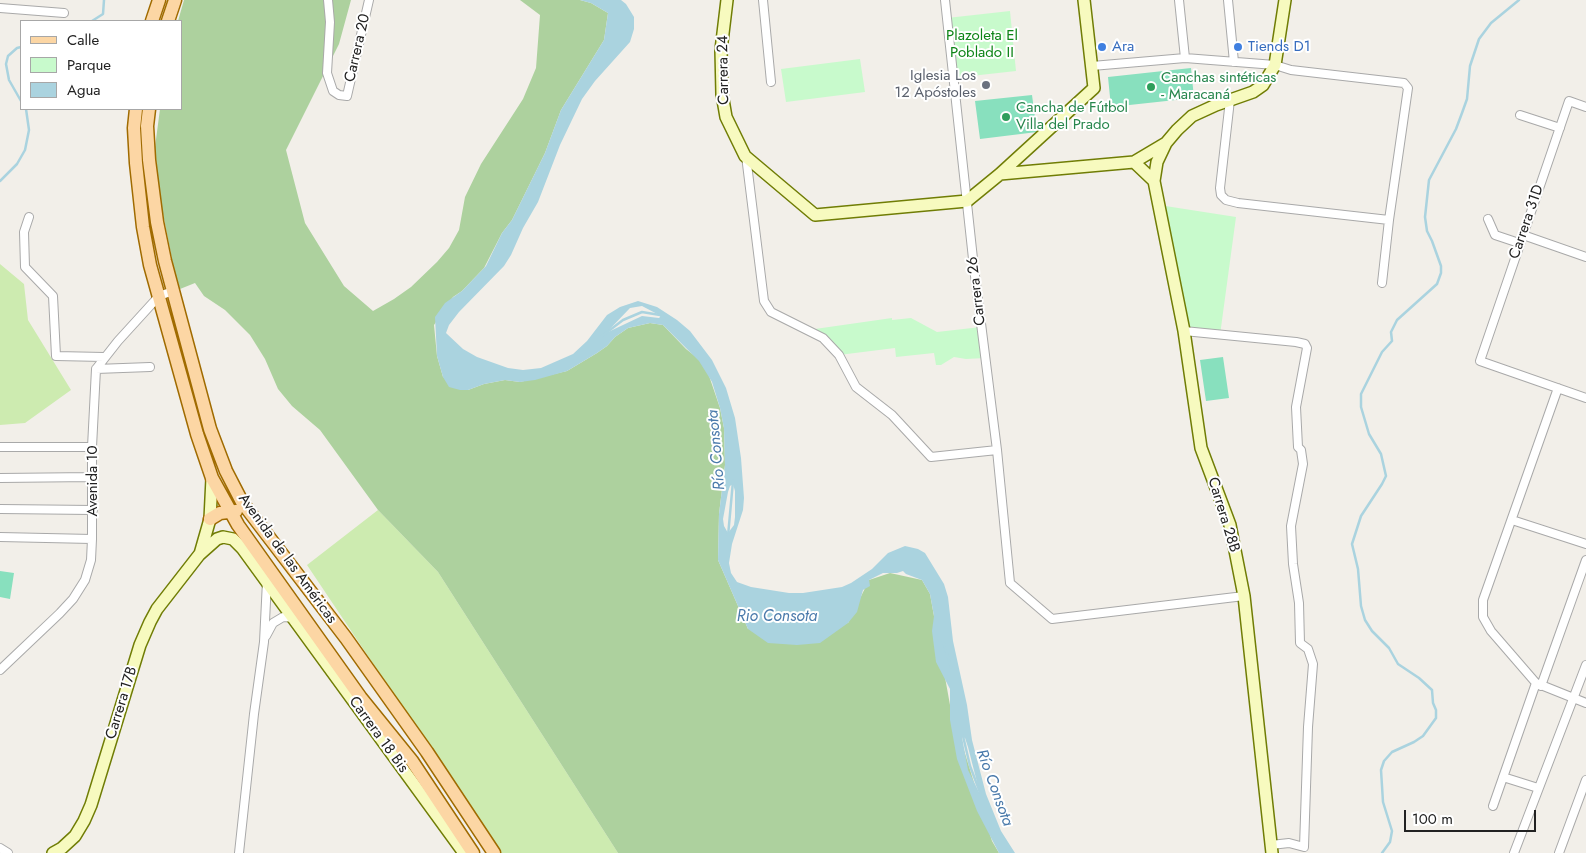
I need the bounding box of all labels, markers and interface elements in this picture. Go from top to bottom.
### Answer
street label: Carrera 20 [341,12,375,84]
legend [20,20,182,110]
park label: Plazoleta El Poblado II [946,27,1018,62]
text: Calle [67,29,99,51]
street label: Carrera 24 [714,35,734,105]
place label: Ara [1112,38,1134,56]
place label: Tiends D1 [1248,38,1311,56]
marker: Ara [1096,41,1108,53]
marker: Tiends D1 [1232,41,1244,53]
text: Parque [67,54,111,76]
place label: Iglesia Los 12 Apóstoles [895,67,976,102]
place label: Canchas sintéticas - Maracaná [1161,69,1276,104]
text: Agua [67,79,101,101]
marker: Iglesia Los 12 Apóstoles [980,79,992,91]
marker: Canchas sintéticas - Maracaná [1145,81,1157,93]
place label: Cancha de Fútbol Villa del Prado [1016,99,1128,134]
marker: Cancha de Fútbol Villa del Prado [1000,111,1012,123]
street label: Carrera 31D [1506,183,1548,261]
street label: Carrera 26 [964,256,990,326]
water label: Río Consota [704,409,730,491]
street label: Avenida 10 [84,445,102,517]
street label: Carrera 28B [1203,475,1243,555]
street label: Avenida de las Américas [234,491,340,627]
water label: Rio Consota [737,607,817,627]
street label: Carrera 17B [102,664,142,742]
street label: Carrera 18 Bis [344,693,412,777]
water label: Río Consota [971,747,1017,829]
scale bar [1406,800,1538,832]
text: 100 m [1412,808,1453,830]

